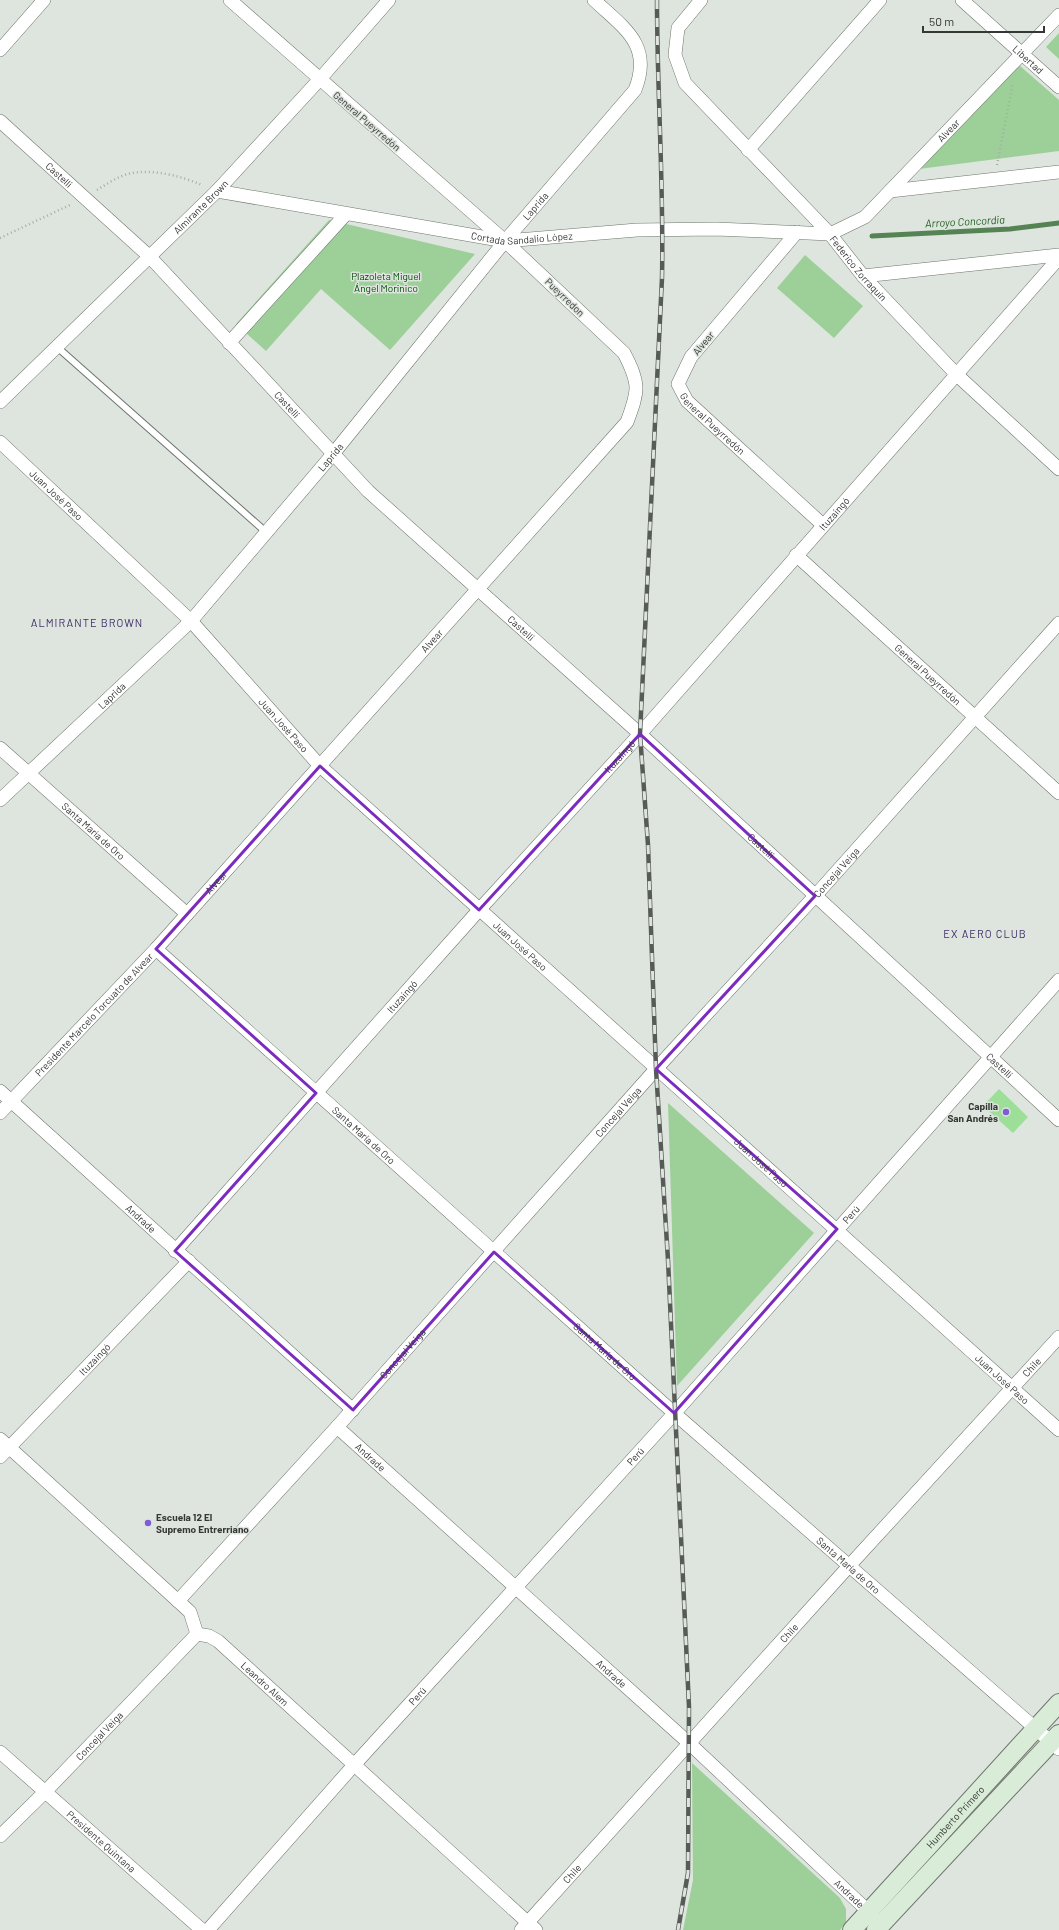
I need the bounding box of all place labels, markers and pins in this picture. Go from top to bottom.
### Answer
place label: Capilla San Andrés [947,1100,998,1124]
marker: Capilla San Andrés [1001,1107,1011,1117]
place label: Escuela 12 El Supremo Entrerriano [156,1511,249,1535]
marker: Escuela 12 El Supremo Entrerriano [143,1518,153,1528]

